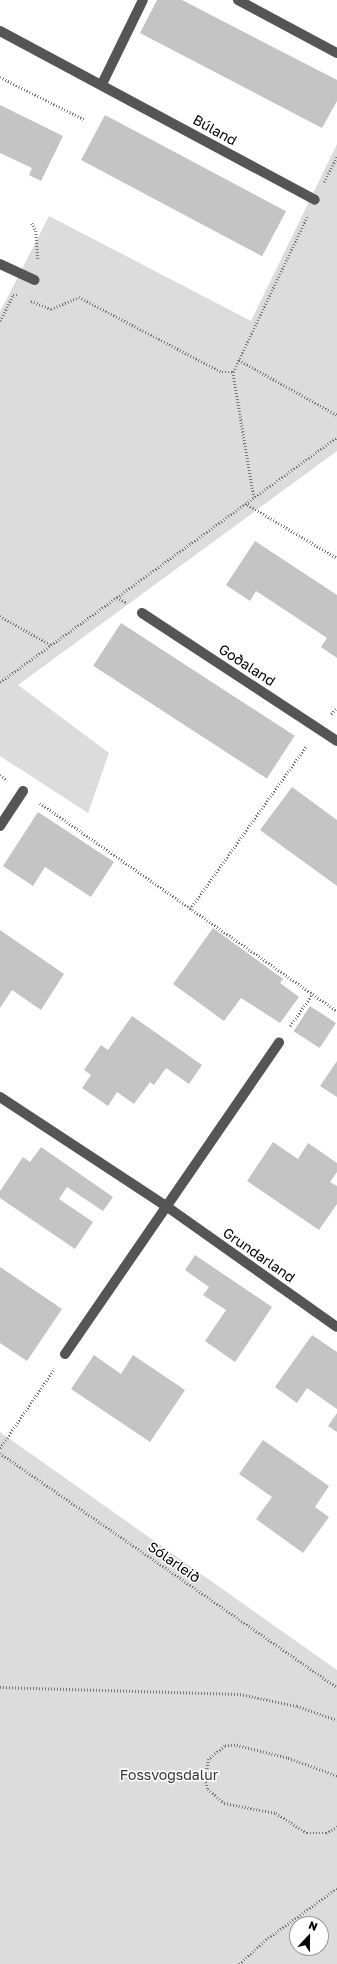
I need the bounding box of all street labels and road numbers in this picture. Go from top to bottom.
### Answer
street label: Búland [190,111,240,149]
street label: Goðaland [216,640,278,690]
street label: Grundarland [220,1224,298,1286]
street label: Sólarleið [145,1538,203,1586]

